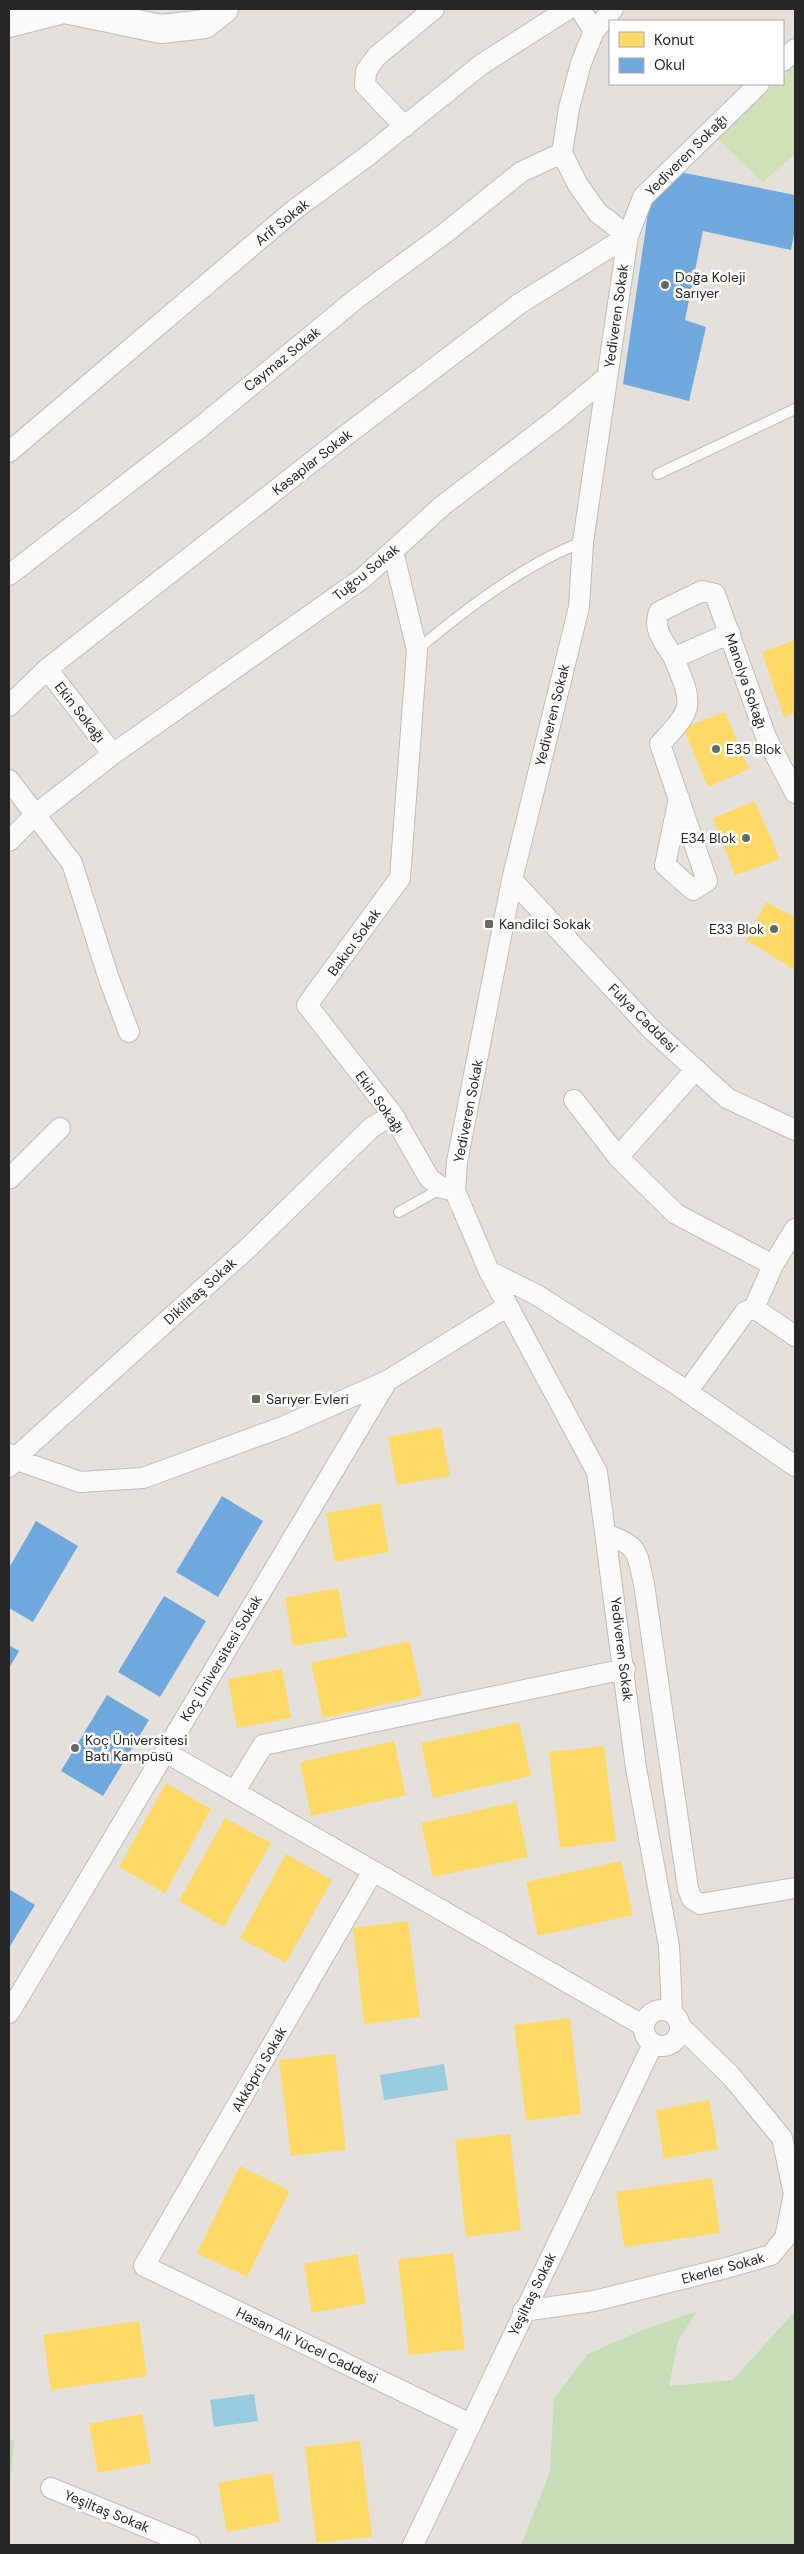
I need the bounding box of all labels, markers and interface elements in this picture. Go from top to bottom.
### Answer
legend [609,20,784,85]
text: Konut [654,30,694,50]
text: Okul [654,55,685,75]
street label: Yediveren Sokağı [641,110,731,200]
street label: Arif Sokak [251,195,313,249]
street label: Yediveren Sokak [600,263,632,369]
place label: Doğa Koleji Sarıyer [675,268,746,302]
marker: Doğa Koleji Sarıyer [659,279,671,291]
street label: Caymaz Sokak [240,323,324,395]
street label: Kasaplar Sokak [268,425,356,499]
street label: Tuğcu Sokak [329,540,403,604]
street label: Manolya Sokağı [721,631,771,731]
street label: Yediveren Sokak [531,662,573,768]
street label: Ekin Sokağı [51,678,109,746]
place label: E35 Blok [726,740,781,758]
marker: E35 Blok [710,743,722,755]
place label: E34 Blok [681,829,736,847]
marker: E34 Blok [740,832,752,844]
street label: Bakıcı Sokak [323,905,385,979]
place label: Kandilci Sokak [499,915,591,933]
marker: Kandilci Sokak [483,918,495,930]
place label: E33 Blok [709,920,764,938]
marker: E33 Blok [768,923,780,935]
street label: Fulya Caddesi [605,980,681,1056]
street label: Yediveren Sokak [449,1058,487,1164]
street label: Ekin Sokağı [352,1068,408,1136]
street label: Dikilitaş Sokak [160,1254,240,1328]
place label: Sarıyer Evleri [266,1390,349,1408]
marker: Sarıyer Evleri [250,1393,262,1405]
street label: Koç Üniversitesi Sokak [176,1592,266,1724]
street label: Yediveren Sokak [607,1596,637,1702]
place label: Koç Üniversitesi Batı Kampüsü [85,1731,188,1765]
marker: Koç Üniversitesi Batı Kampüsü [69,1742,81,1754]
street label: Akköprü Sokak [227,2023,291,2115]
street label: Ekerler Sokak [679,2248,767,2288]
street label: Yeşiltaş Sokak [504,2249,560,2339]
street label: Hasan Ali Yücel Caddesi [233,2303,381,2387]
street label: Yeşiltaş Sokak [62,2486,152,2536]

